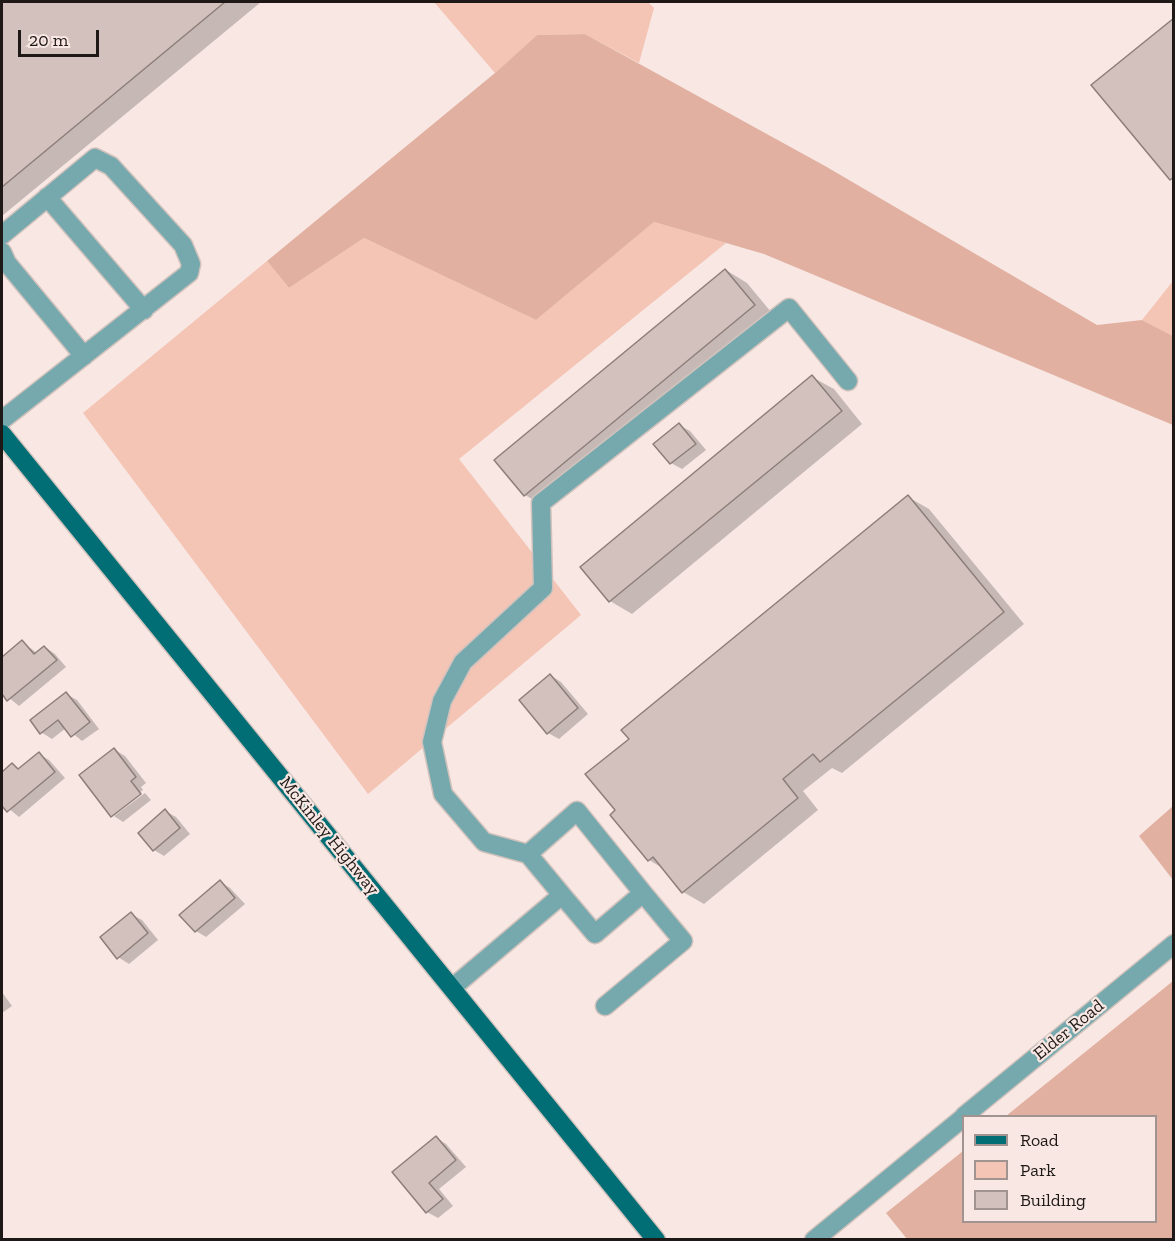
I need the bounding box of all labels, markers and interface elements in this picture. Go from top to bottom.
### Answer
scale bar [21,18,102,56]
text: 20 m [29,29,68,51]
street label: McKinley Highway [275,772,383,900]
street label: Elder Road [1030,995,1108,1065]
legend [962,1115,1157,1223]
text: Road [1020,1129,1059,1151]
text: Park [1020,1159,1056,1181]
text: Building [1020,1189,1086,1211]

